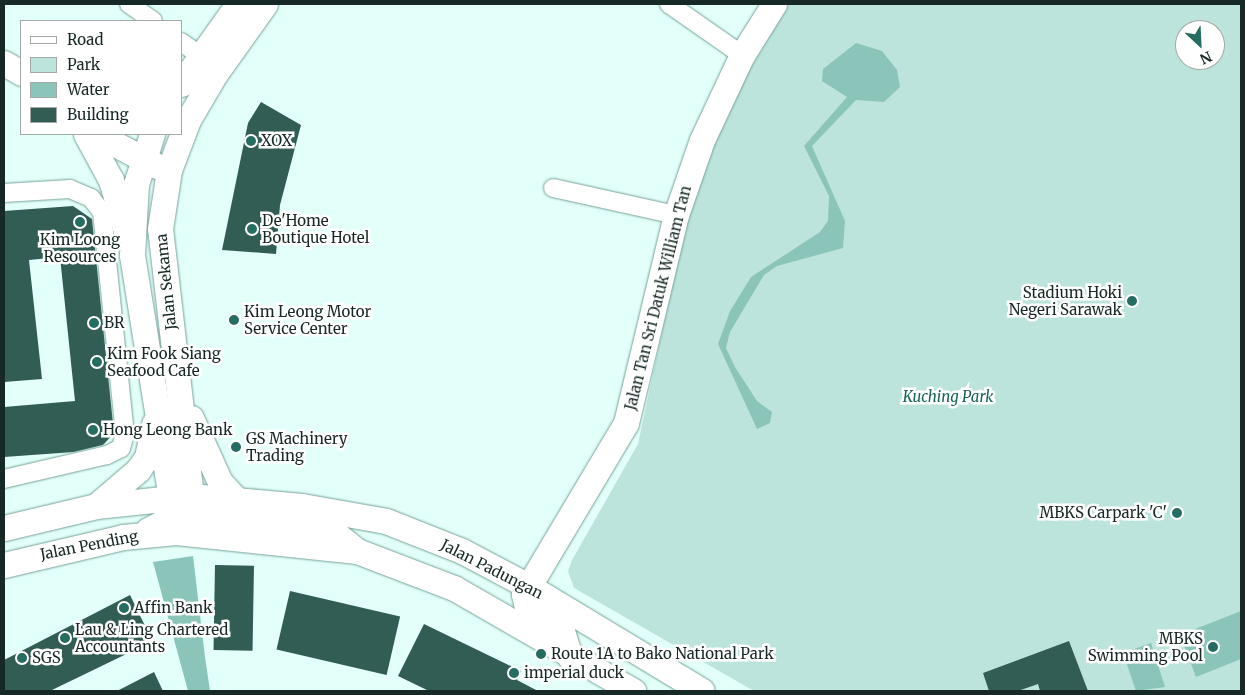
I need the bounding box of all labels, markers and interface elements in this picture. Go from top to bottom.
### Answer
legend [20,20,182,135]
north arrow [1175,20,1225,70]
text: Road [67,30,103,49]
text: N [1197,47,1215,68]
text: Park [67,55,100,74]
text: Water [67,80,109,99]
text: Building [67,105,129,124]
place label: XOX [261,132,292,150]
marker: XOX [245,135,257,147]
street label: Jalan Tan Sri Datuk William Tan [621,184,695,412]
place label: De'Home Boutique Hotel [262,211,369,246]
marker: Kim Loong Resources [74,216,86,228]
marker: De'Home Boutique Hotel [246,223,258,235]
place label: Kim Loong Resources [40,230,120,265]
street label: Jalan Sekama [152,233,180,331]
place label: Stadium Hoki Negeri Sarawak [1009,283,1122,318]
marker: Stadium Hoki Negeri Sarawak [1126,295,1138,307]
place label: Kim Leong Motor Service Center [244,302,371,337]
place label: BR [104,314,124,332]
marker: Kim Leong Motor Service Center [228,314,240,326]
marker: BR [88,317,100,329]
place label: Kim Fook Siang Seafood Cafe [107,344,221,379]
marker: Kim Fook Siang Seafood Cafe [91,356,103,368]
park label: Kuching Park [903,388,993,406]
place label: Hong Leong Bank [103,421,233,439]
marker: Hong Leong Bank [87,424,99,436]
place label: GS Machinery Trading [246,429,348,464]
marker: GS Machinery Trading [230,441,242,453]
place label: MBKS Carpark 'C' [1039,504,1167,522]
marker: MBKS Carpark 'C' [1171,507,1183,519]
street label: Jalan Pending [38,527,140,563]
street label: Jalan Padungan [438,536,546,602]
place label: Affin Bank [134,599,213,617]
marker: Affin Bank [118,602,130,614]
place label: Lau & Ling Chartered Accountants [75,620,228,655]
place label: MBKS Swimming Pool [1088,629,1203,664]
marker: Lau & Ling Chartered Accountants [59,632,71,644]
marker: MBKS Swimming Pool [1207,641,1219,653]
place label: Route 1A to Bako National Park [551,645,774,663]
marker: Route 1A to Bako National Park [535,648,547,660]
place label: SGS [32,649,61,667]
marker: SGS [16,652,28,664]
place label: imperial duck [524,664,624,682]
marker: imperial duck [508,667,520,679]

